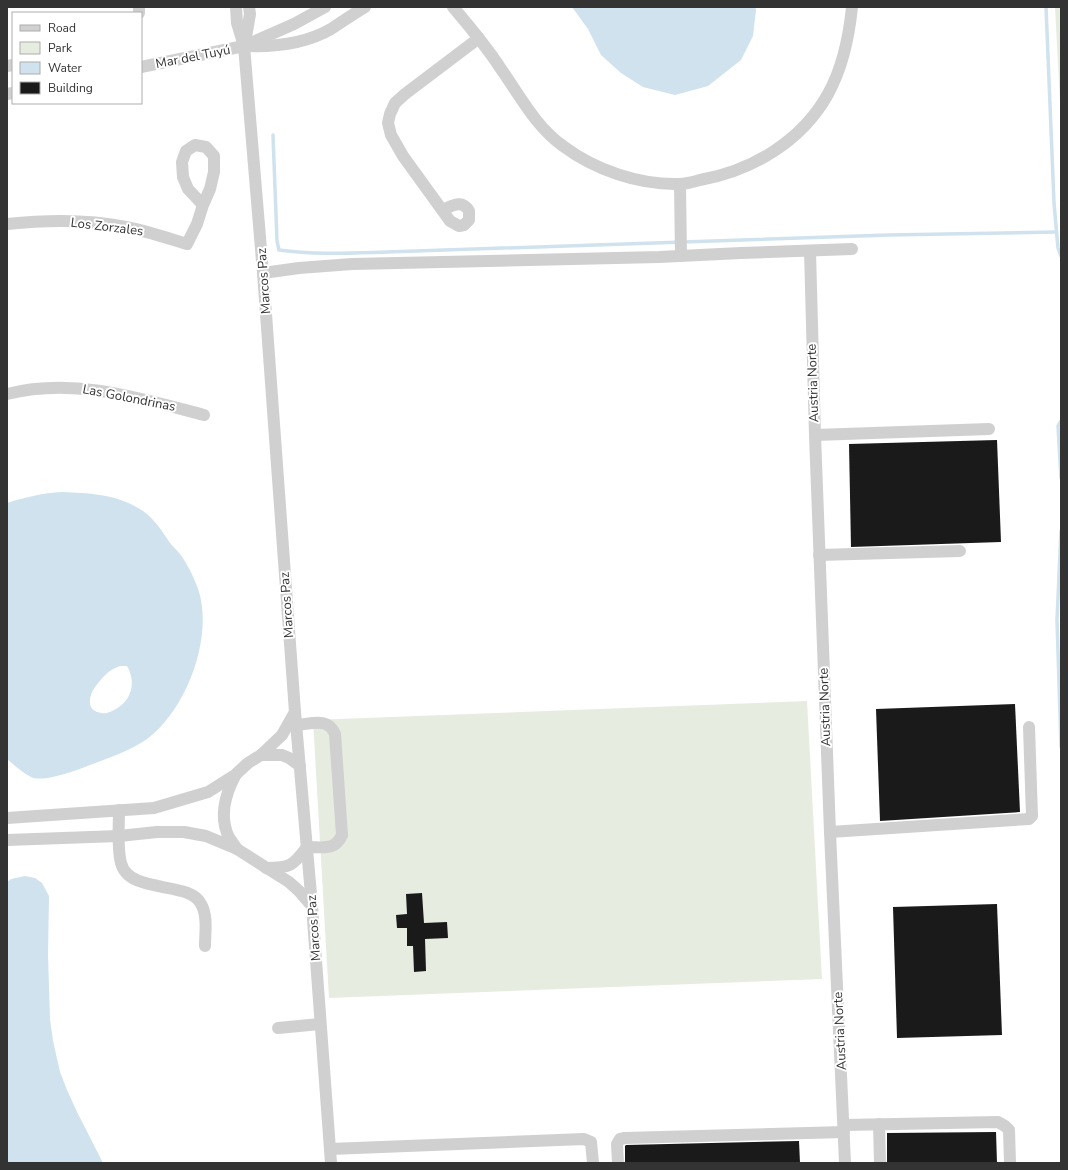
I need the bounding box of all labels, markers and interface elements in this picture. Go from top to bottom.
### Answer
legend [12,12,142,104]
text: Road [48,20,76,36]
text: Park [48,40,73,56]
street label: Mar del Tuyú [154,41,232,73]
text: Water [48,60,82,76]
text: Building [48,80,93,96]
street label: Los Zorzales [70,214,144,240]
street label: Marcos Paz [253,247,275,315]
street label: Austria Norte [803,343,823,423]
street label: Las Golondrinas [81,380,177,416]
street label: Marcos Paz [276,571,298,639]
street label: Austria Norte [815,667,835,747]
street label: Marcos Paz [303,894,325,962]
street label: Austria Norte [829,991,851,1071]

